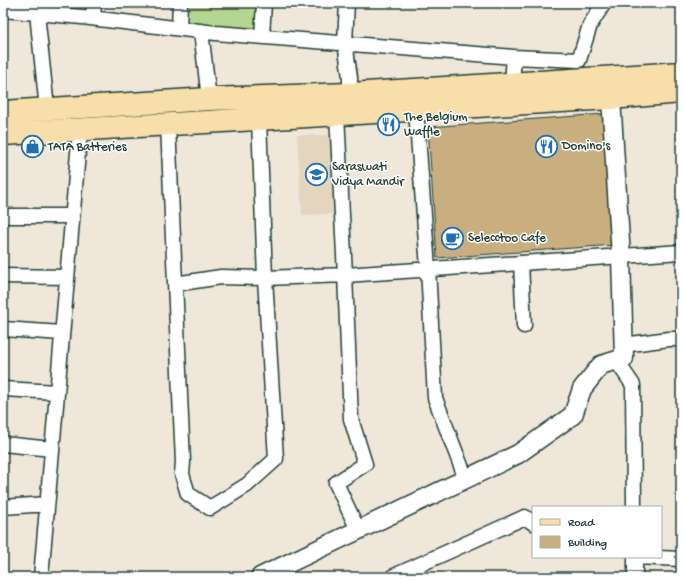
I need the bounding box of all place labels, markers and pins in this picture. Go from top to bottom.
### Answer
place label: The Belgium Waffle [403,110,468,140]
restaurant icon: The Belgium Waffle [375,111,401,137]
restaurant icon: Domino's [534,133,560,159]
shop icon: TATA Batteries [19,134,45,160]
place label: Domino's [561,139,611,154]
place label: TATA Batteries [47,140,128,155]
place label: Saraswati Vidya Mandir [331,160,405,190]
school or university icon: Saraswati Vidya Mandir [303,161,329,187]
cafe icon: Selecctoo Cafe [440,225,466,251]
place label: Selecctoo Cafe [468,231,546,246]

